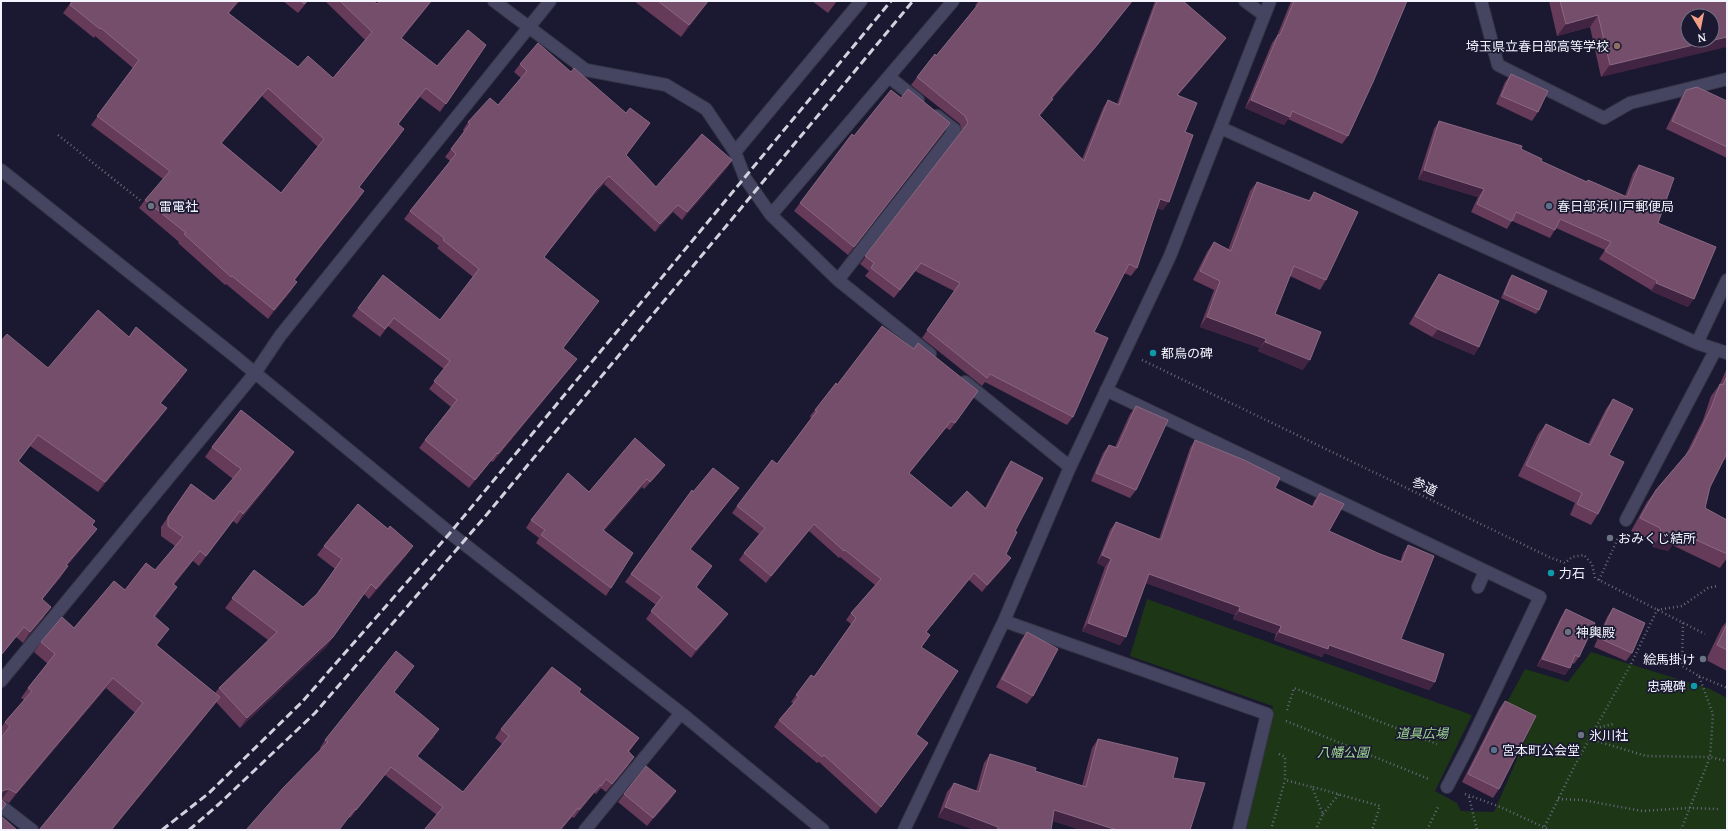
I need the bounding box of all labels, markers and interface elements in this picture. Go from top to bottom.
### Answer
north arrow [1680,8,1720,48]
text: N [1696,30,1707,46]
place label: 埼玉県立春日部高等学校 [1466,37,1609,55]
marker: 埼玉県立春日部高等学校 [1612,41,1622,51]
place label: 雷電社 [159,197,198,215]
place label: 春日部浜川戸郵便局 [1557,197,1674,215]
marker: 雷電社 [146,201,156,211]
marker: 春日部浜川戸郵便局 [1544,201,1554,211]
place label: 都鳥の碑 [1161,344,1213,362]
marker: 都鳥の碑 [1148,348,1158,358]
street label: 参道 [1409,472,1441,500]
place label: おみくじ結所 [1618,529,1696,547]
marker: おみくじ結所 [1605,533,1615,543]
place label: 力石 [1559,564,1585,582]
marker: 力石 [1546,568,1556,578]
place label: 神輿殿 [1576,623,1615,641]
marker: 神輿殿 [1563,627,1573,637]
place label: 絵馬掛け [1643,650,1695,668]
marker: 絵馬掛け [1698,654,1708,664]
place label: 忠魂碑 [1647,677,1686,695]
marker: 忠魂碑 [1689,681,1699,691]
park label: 道具広場 [1396,724,1450,742]
place label: 氷川社 [1589,726,1628,744]
marker: 氷川社 [1576,730,1586,740]
place label: 宮本町公会堂 [1502,741,1580,759]
park label: 八幡公園 [1317,743,1371,761]
marker: 宮本町公会堂 [1489,745,1499,755]

